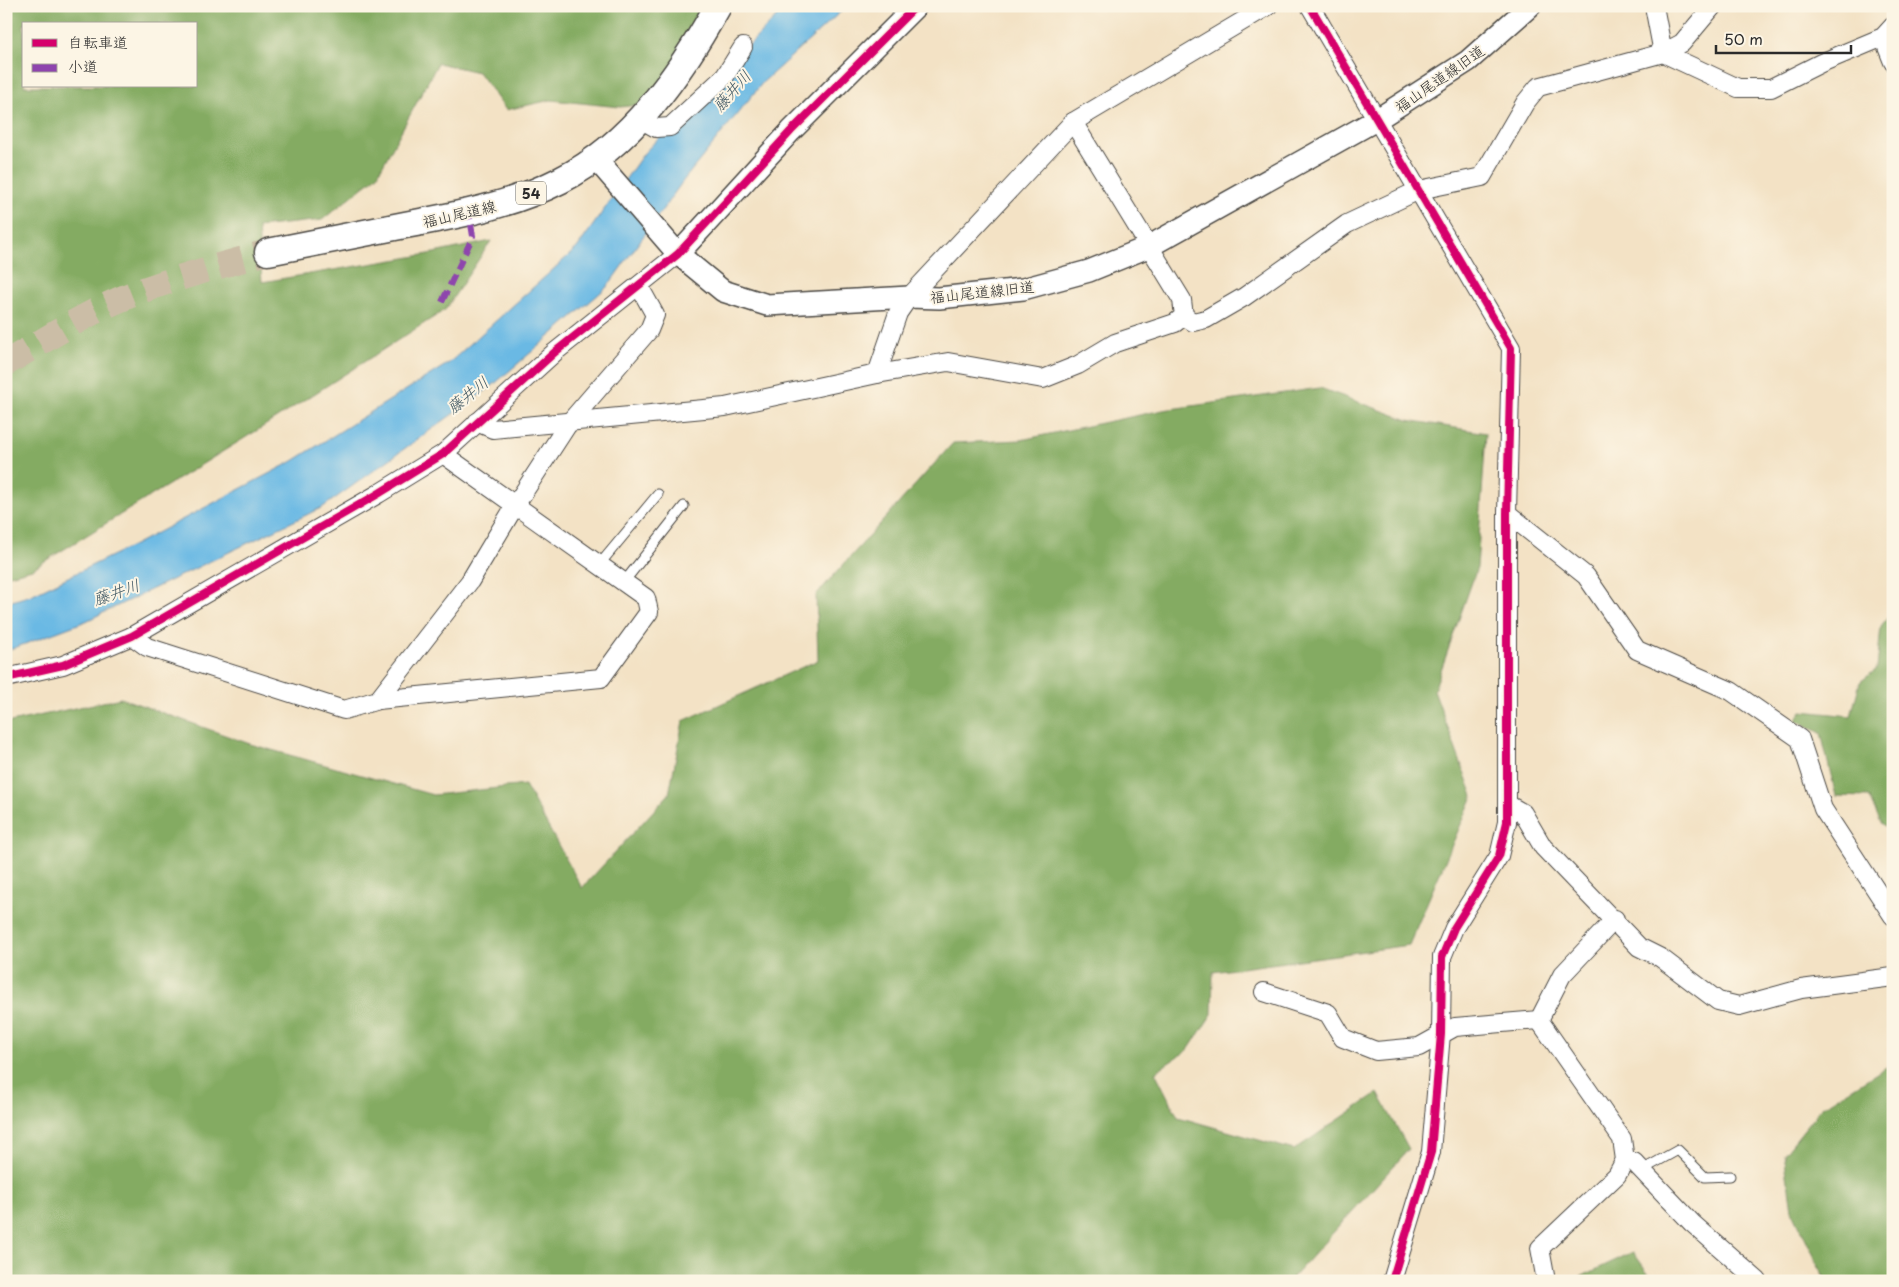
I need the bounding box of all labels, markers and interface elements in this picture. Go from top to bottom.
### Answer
legend [22,22,198,88]
scale bar [1716,22,1852,54]
text: 50 m [1724,27,1763,50]
text: 自転車道 [68,30,128,53]
street label: 福山尾道線旧道 [1389,38,1489,118]
text: 小道 [68,54,98,77]
water label: 藤井川 [706,64,756,116]
road number: 54 [516,182,546,204]
street label: 福山尾道線 [420,193,498,233]
street label: 福山尾道線旧道 [929,274,1035,308]
water label: 藤井川 [441,370,493,418]
water label: 藤井川 [89,572,143,610]

